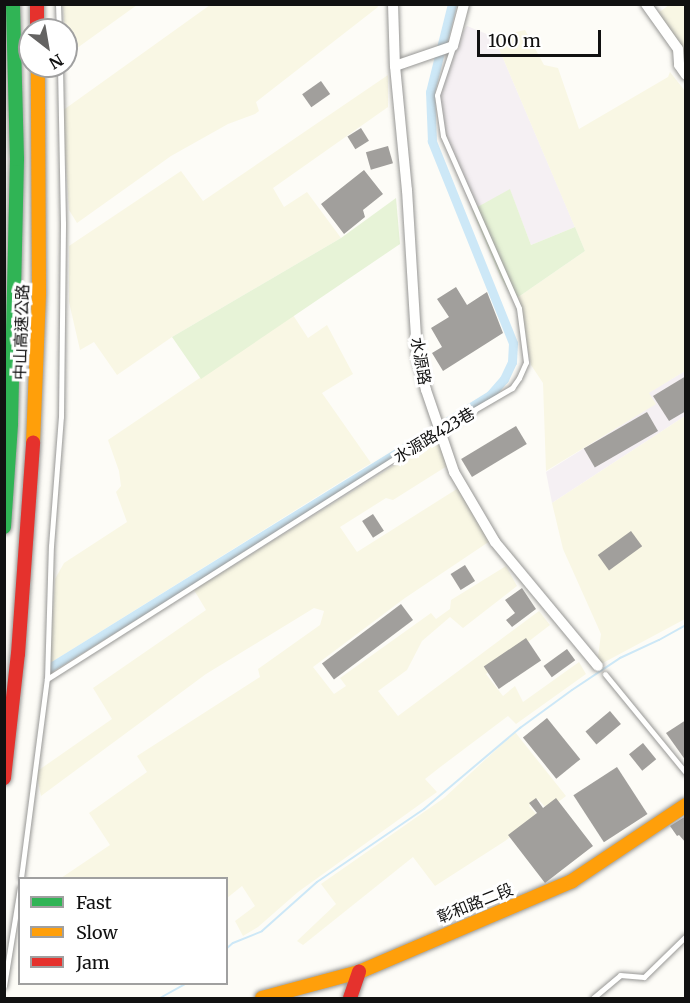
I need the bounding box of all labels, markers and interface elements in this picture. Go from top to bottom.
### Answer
north arrow [18,18,78,78]
scale bar [480,18,604,56]
text: 100 m [488,29,541,52]
text: N [46,50,67,74]
street label: 中山高速公路 [10,284,32,380]
street label: 水源路 [407,336,435,386]
street label: 水源路423巷 [390,403,478,467]
legend [18,877,228,985]
street label: 彰和路二段 [434,879,516,927]
text: Fast [76,891,112,914]
text: Slow [76,921,118,944]
text: Jam [76,951,110,974]

